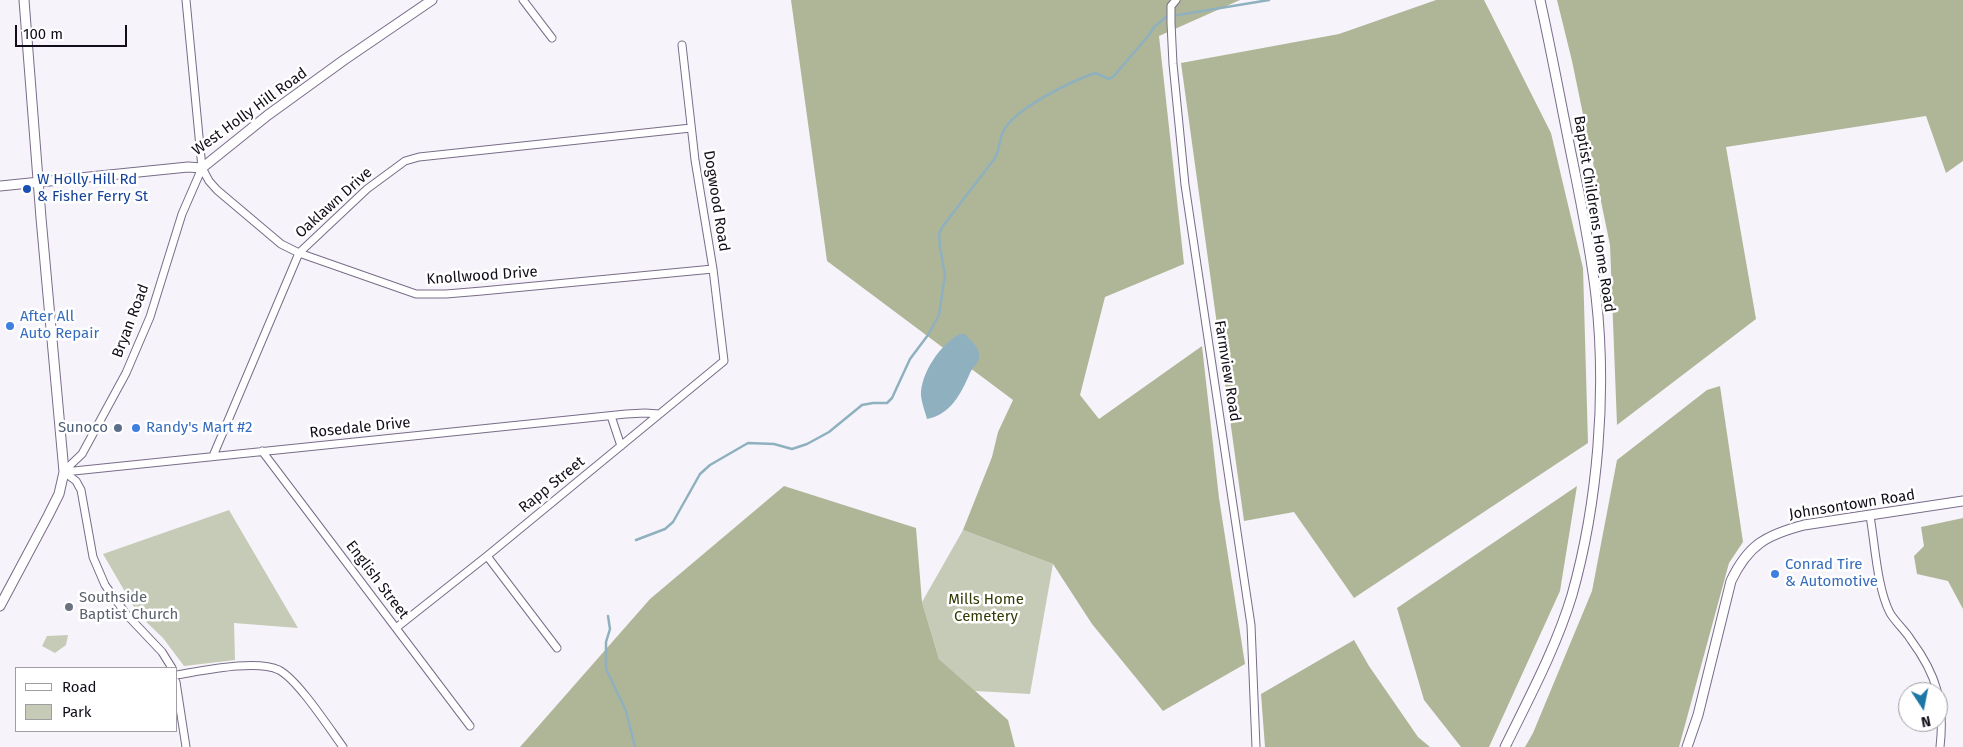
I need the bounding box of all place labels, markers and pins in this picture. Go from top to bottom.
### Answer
place label: W Holly Hill Rd & Fisher Ferry St [37,171,148,206]
marker: W Holly Hill Rd & Fisher Ferry St [21,183,33,195]
place label: After All Auto Repair [20,308,99,343]
marker: After All Auto Repair [4,320,16,332]
place label: Sunoco [58,419,108,437]
place label: Randy's Mart #2 [146,419,252,437]
marker: Sunoco [112,422,124,434]
marker: Randy's Mart #2 [130,422,142,434]
place label: Conrad Tire & Automotive [1785,556,1878,591]
marker: Conrad Tire & Automotive [1769,568,1781,580]
place label: Southside Baptist Church [79,589,178,624]
marker: Southside Baptist Church [63,601,75,613]

